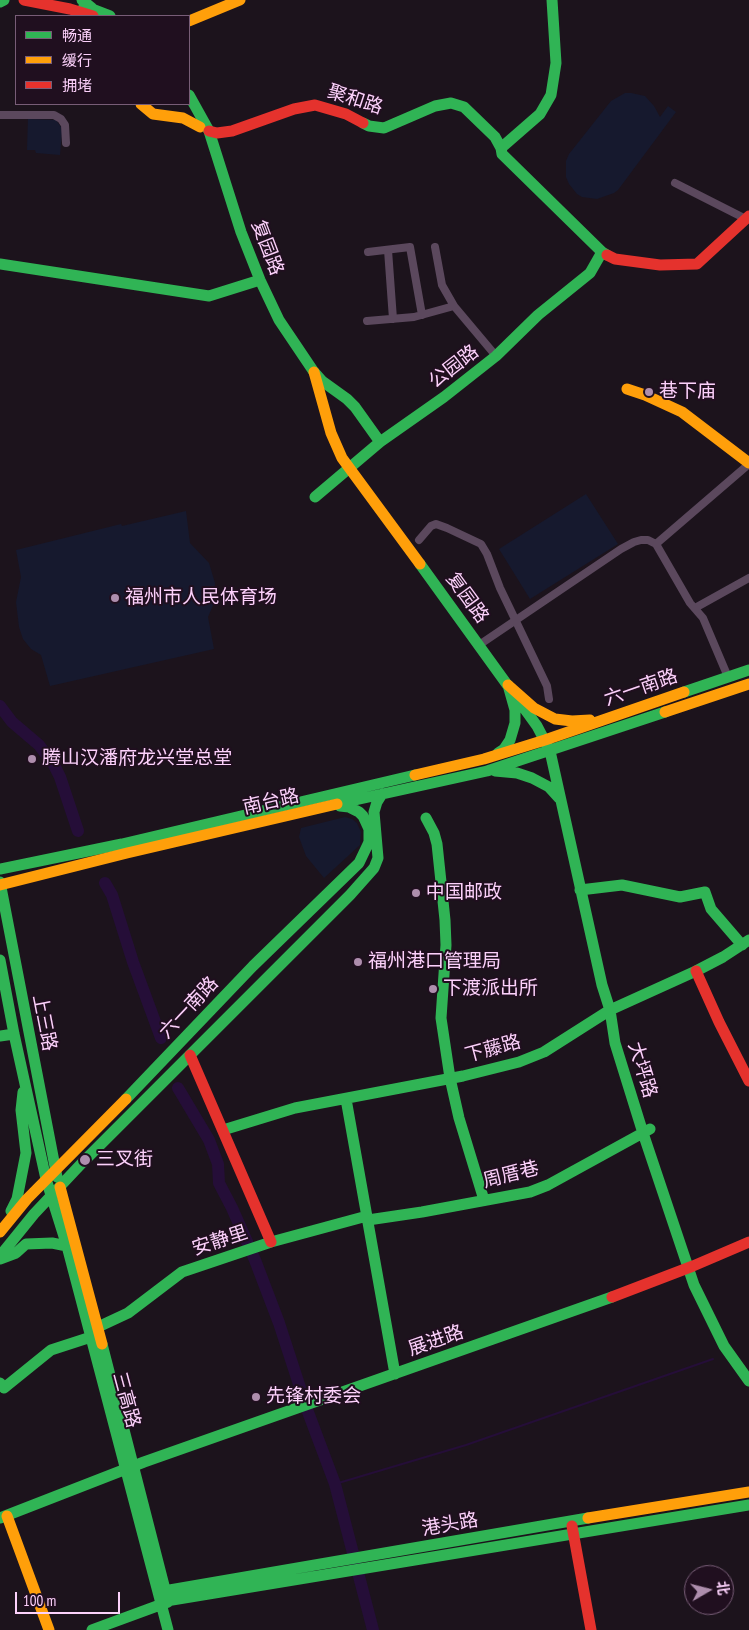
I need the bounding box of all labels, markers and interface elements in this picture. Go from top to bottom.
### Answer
legend [15,15,190,105]
text: 畅通 [62,26,92,45]
text: 缓行 [62,51,92,70]
text: 拥堵 [62,76,92,95]
street label: 聚和路 [324,80,386,120]
street label: 复园路 [246,217,288,279]
street label: 公园路 [425,340,483,394]
place label: 巷下庙 [659,381,716,403]
marker: 巷下庙 [643,386,655,398]
street label: 复园路 [441,568,493,628]
place label: 福州市人民体育场 [125,587,277,609]
marker: 福州市人民体育场 [109,592,121,604]
street label: 六一南路 [601,665,681,711]
place label: 腾山汉潘府龙兴堂总堂 [42,748,232,770]
marker: 腾山汉潘府龙兴堂总堂 [26,753,38,765]
street label: 南台路 [241,784,301,820]
place label: 中国邮政 [426,882,502,904]
marker: 中国邮政 [410,887,422,899]
place label: 福州港口管理局 [368,951,501,973]
marker: 福州港口管理局 [352,956,364,968]
street label: 六一南路 [155,972,223,1044]
place label: 下渡派出所 [443,978,538,1000]
marker: 下渡派出所 [427,983,439,995]
street label: 上三路 [27,993,61,1053]
street label: 下藤路 [463,1031,523,1067]
street label: 大坪路 [623,1039,661,1101]
place label: 三叉街 [96,1149,153,1171]
marker: 三叉街 [78,1153,92,1167]
street label: 周厝巷 [481,1157,541,1193]
street label: 安静里 [189,1221,251,1261]
street label: 展进路 [405,1321,467,1361]
street label: 三高路 [108,1370,144,1430]
place label: 先锋村委会 [266,1386,361,1408]
marker: 先锋村委会 [250,1391,262,1403]
street label: 港头路 [420,1509,480,1541]
north arrow [684,1565,734,1615]
text: 北 [713,1580,733,1596]
scale bar [18,1582,122,1614]
text: 100 m [23,1591,56,1610]

